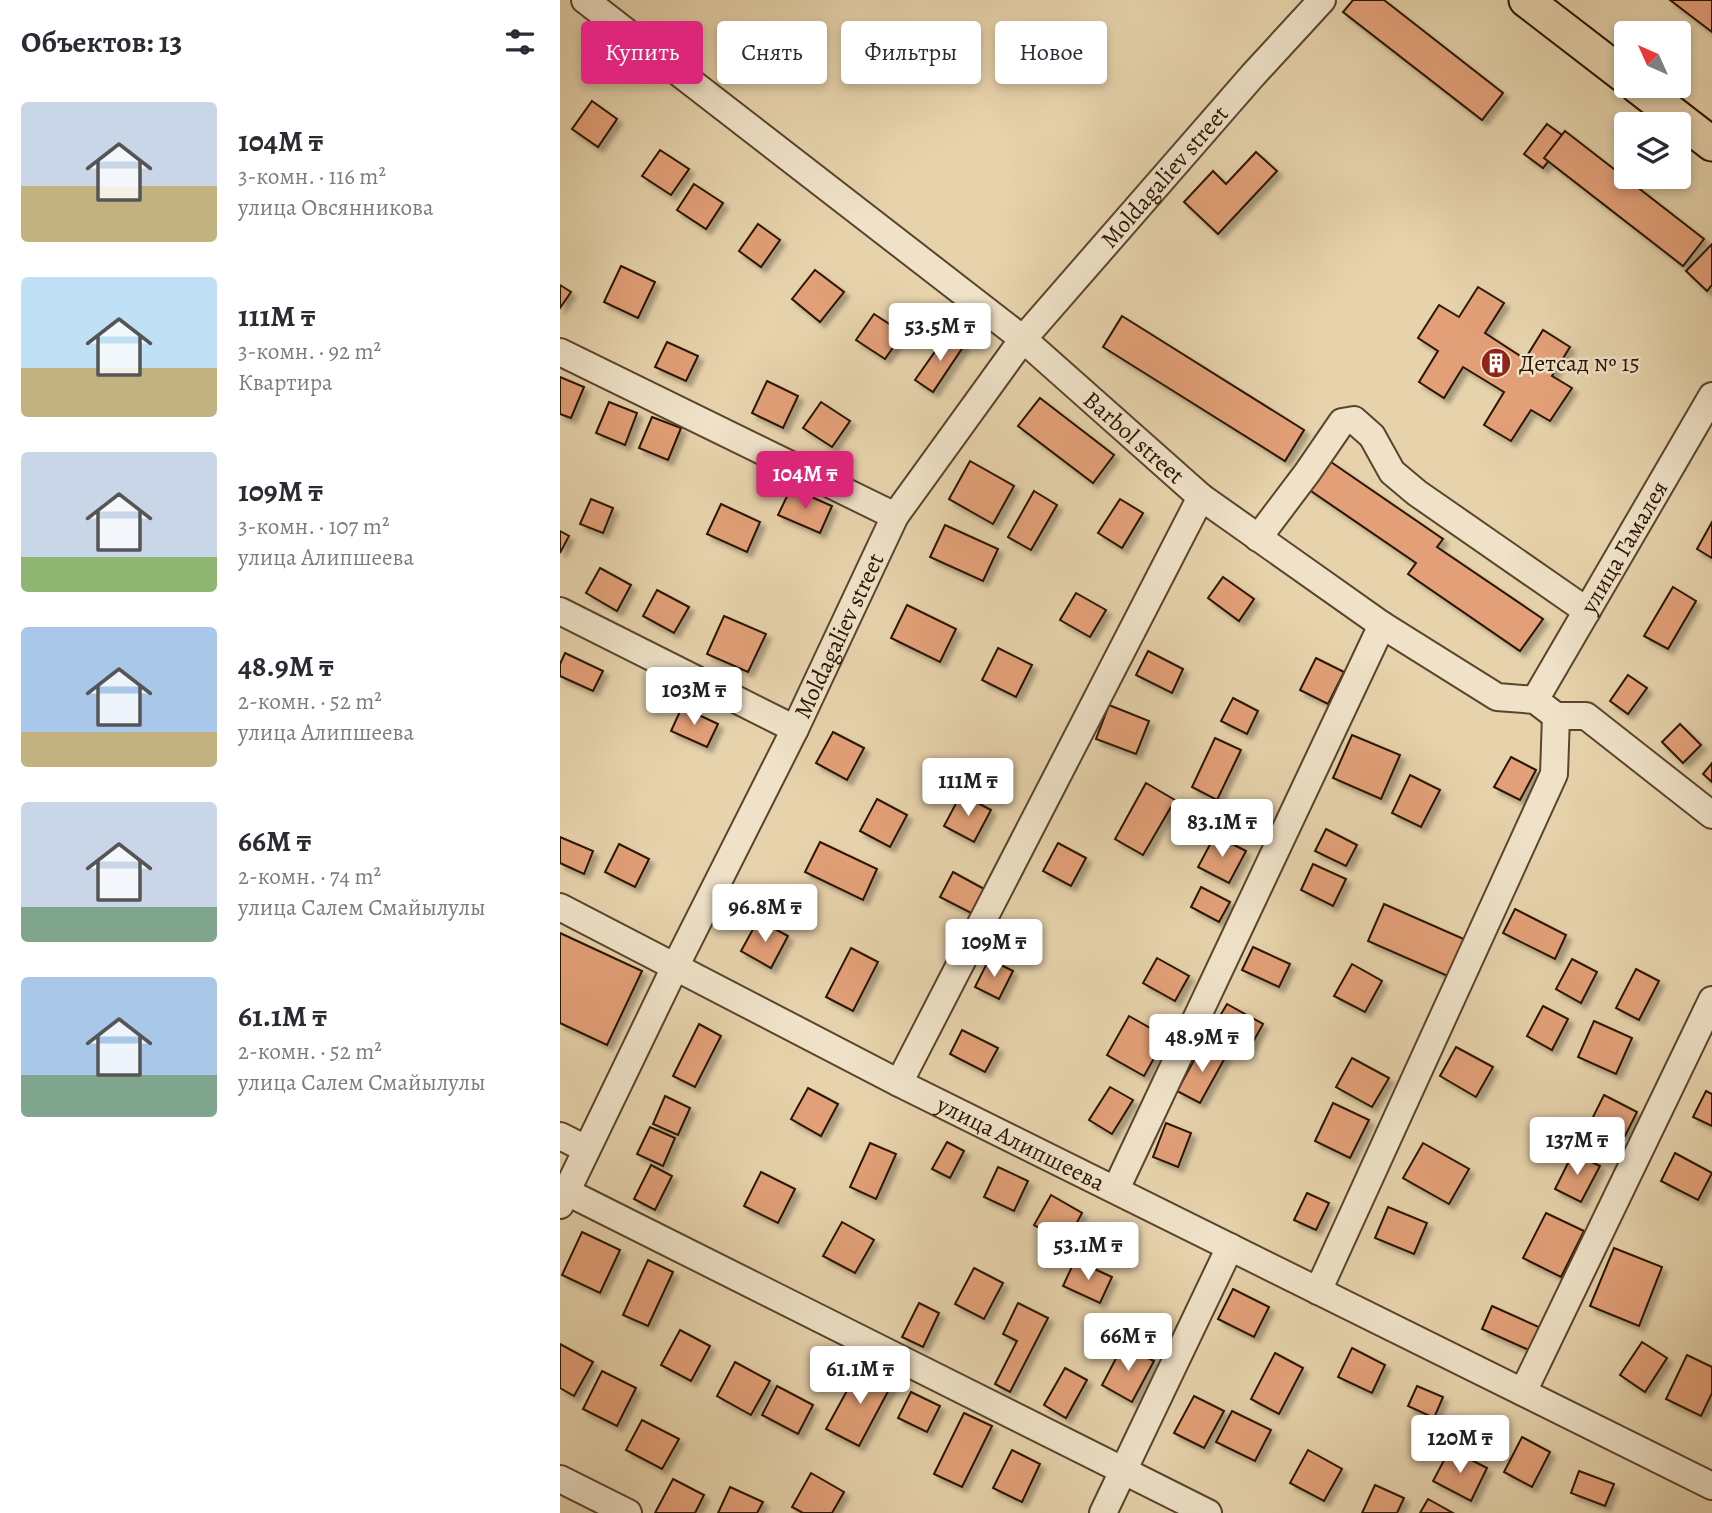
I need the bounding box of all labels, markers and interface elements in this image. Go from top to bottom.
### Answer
chip: Купить [581,21,703,84]
chip: Снять [717,21,827,84]
chip: Фильтры [841,21,981,84]
chip: Новое [995,21,1107,84]
north arrow [1614,21,1690,98]
map controls [1614,21,1691,189]
text: Объектов: 13 [21,22,182,62]
icon: filters [501,23,539,61]
street label: Moldagaliev street [1093,98,1236,255]
button: layers [1614,112,1691,189]
text: 104M ₸ [238,121,323,161]
icon: home [77,130,161,214]
text: 3-комн. · 116 m² [238,161,386,192]
text: улица Овсянникова [238,192,434,223]
text: 111M ₸ [238,296,315,336]
pin: 53.5M ₸ [875,304,1005,363]
icon: home [77,305,161,389]
text: 53.5M ₸ [905,310,975,341]
text: 3-комн. · 92 m² [238,336,381,367]
building icon: Детсад № 15 [1479,346,1513,380]
place label: Детсад № 15 [1519,347,1640,379]
text: Квартира [238,367,333,398]
street label: Barbol street [1076,384,1191,491]
pin: 104M ₸ [748,452,862,511]
text: 104M ₸ [772,458,838,489]
text: 109M ₸ [238,471,323,511]
street label: улица Гамалея [1572,475,1675,620]
icon: home [77,480,161,564]
text: 3-комн. · 107 m² [238,511,389,542]
text: улица Алипшеева [238,542,414,573]
street label: Moldagaliev street [786,548,891,724]
text: 48.9M ₸ [238,646,334,686]
icon: home [77,655,161,739]
pin: 103M ₸ [637,668,751,727]
text: 103M ₸ [662,674,726,705]
text: 2-комн. · 52 m² [238,686,382,717]
text: улица Алипшеева [238,717,414,748]
pin: 111M ₸ [911,758,1025,818]
text: 111M ₸ [938,765,998,796]
pin: 83.1M ₸ [1157,800,1287,859]
text: 83.1M ₸ [1187,806,1257,837]
text: 66M ₸ [238,821,311,861]
icon: home [77,830,161,914]
text: 2-комн. · 74 m² [238,861,381,892]
pin: 96.8M ₸ [700,884,830,944]
text: 96.8M ₸ [728,891,802,922]
text: улица Салем Смайылулы [238,892,486,923]
pin: 109M ₸ [937,920,1051,979]
text: 109M ₸ [961,926,1027,957]
text: 61.1M ₸ [238,996,327,1036]
icon: home [77,1005,161,1089]
pin: 48.9M ₸ [1137,1014,1267,1074]
text: 48.9M ₸ [1165,1021,1239,1052]
text: 2-комн. · 52 m² [238,1036,382,1067]
text: улица Салем Смайылулы [238,1067,486,1098]
street label: улица Алипшеева [931,1088,1110,1199]
pin: 137M ₸ [1520,1118,1634,1177]
text: 137M ₸ [1546,1124,1608,1155]
pin: 53.1M ₸ [1023,1222,1153,1282]
text: 53.1M ₸ [1054,1229,1122,1260]
pin: 66M ₸ [1079,1314,1177,1373]
text: 66M ₸ [1100,1320,1156,1351]
pin: 61.1M ₸ [795,1346,925,1406]
text: 61.1M ₸ [826,1353,894,1384]
pin: 120M ₸ [1403,1416,1517,1475]
text: 120M ₸ [1427,1422,1493,1453]

